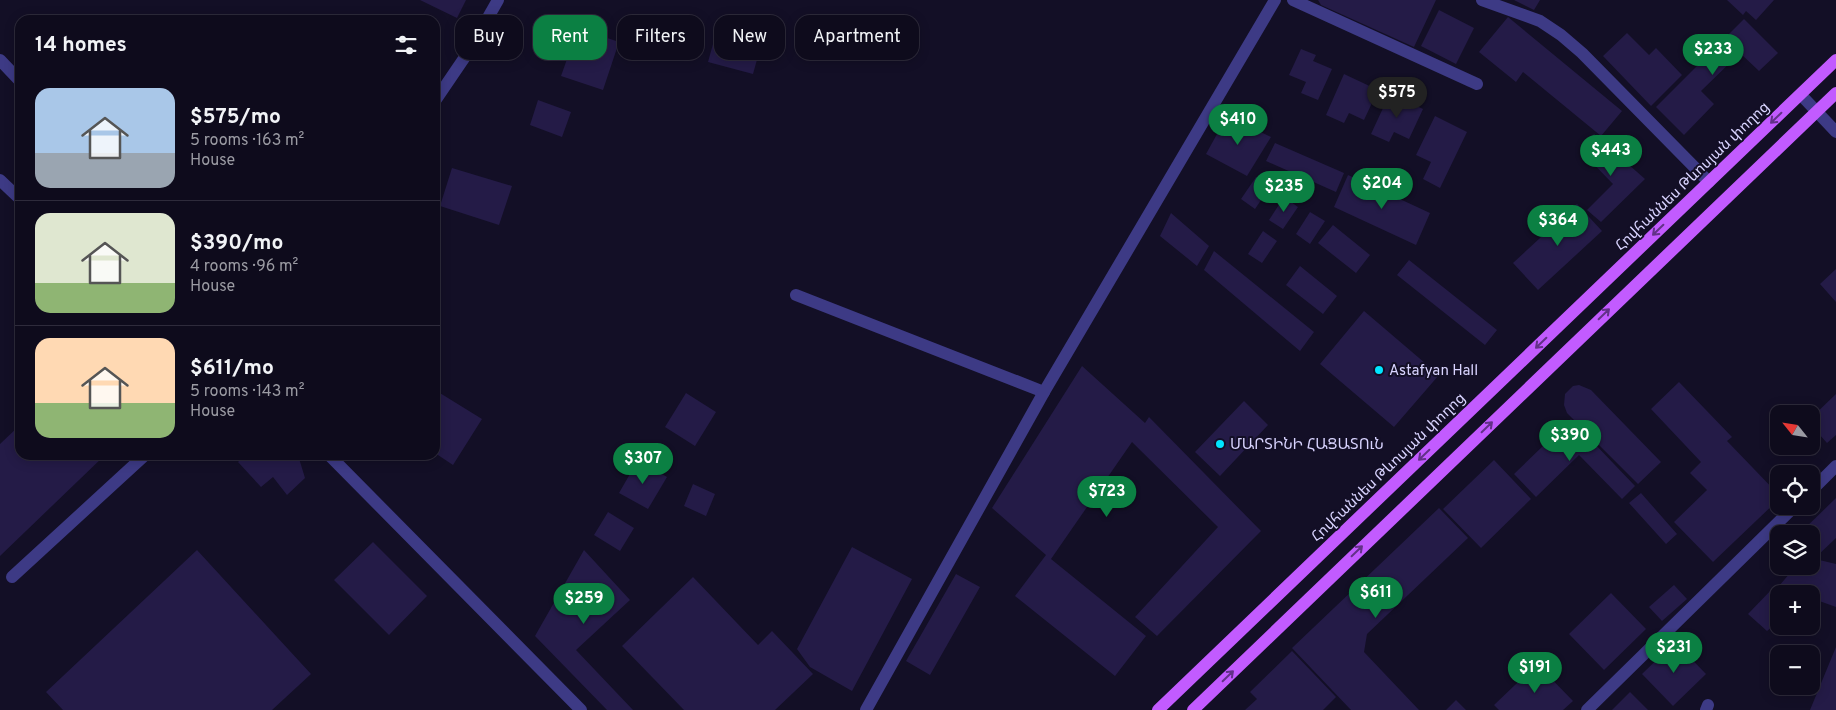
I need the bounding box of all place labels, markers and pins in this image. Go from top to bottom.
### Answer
pin: $233 [1683,34,1743,76]
pin: $575 [1367,76,1427,119]
pin: $410 [1208,104,1268,146]
pin: $443 [1581,134,1641,177]
pin: $204 [1352,168,1412,210]
pin: $235 [1254,170,1314,213]
pin: $364 [1528,204,1588,247]
place label: Astafyan Hall [1389,362,1478,381]
marker: Astafyan Hall [1373,364,1385,376]
pin: $390 [1540,420,1600,462]
place label: ՄԱՐՏԻՆԻ ՀԱՑԱՏՈւՆ [1230,436,1384,455]
marker: ՄԱՐՏԻՆԻ ՀԱՑԱՏՈւՆ [1214,438,1226,450]
pin: $307 [613,442,673,485]
pin: $723 [1077,476,1137,518]
pin: $611 [1346,576,1406,619]
pin: $259 [554,582,614,625]
pin: $231 [1644,632,1704,674]
pin: $191 [1505,652,1565,694]

